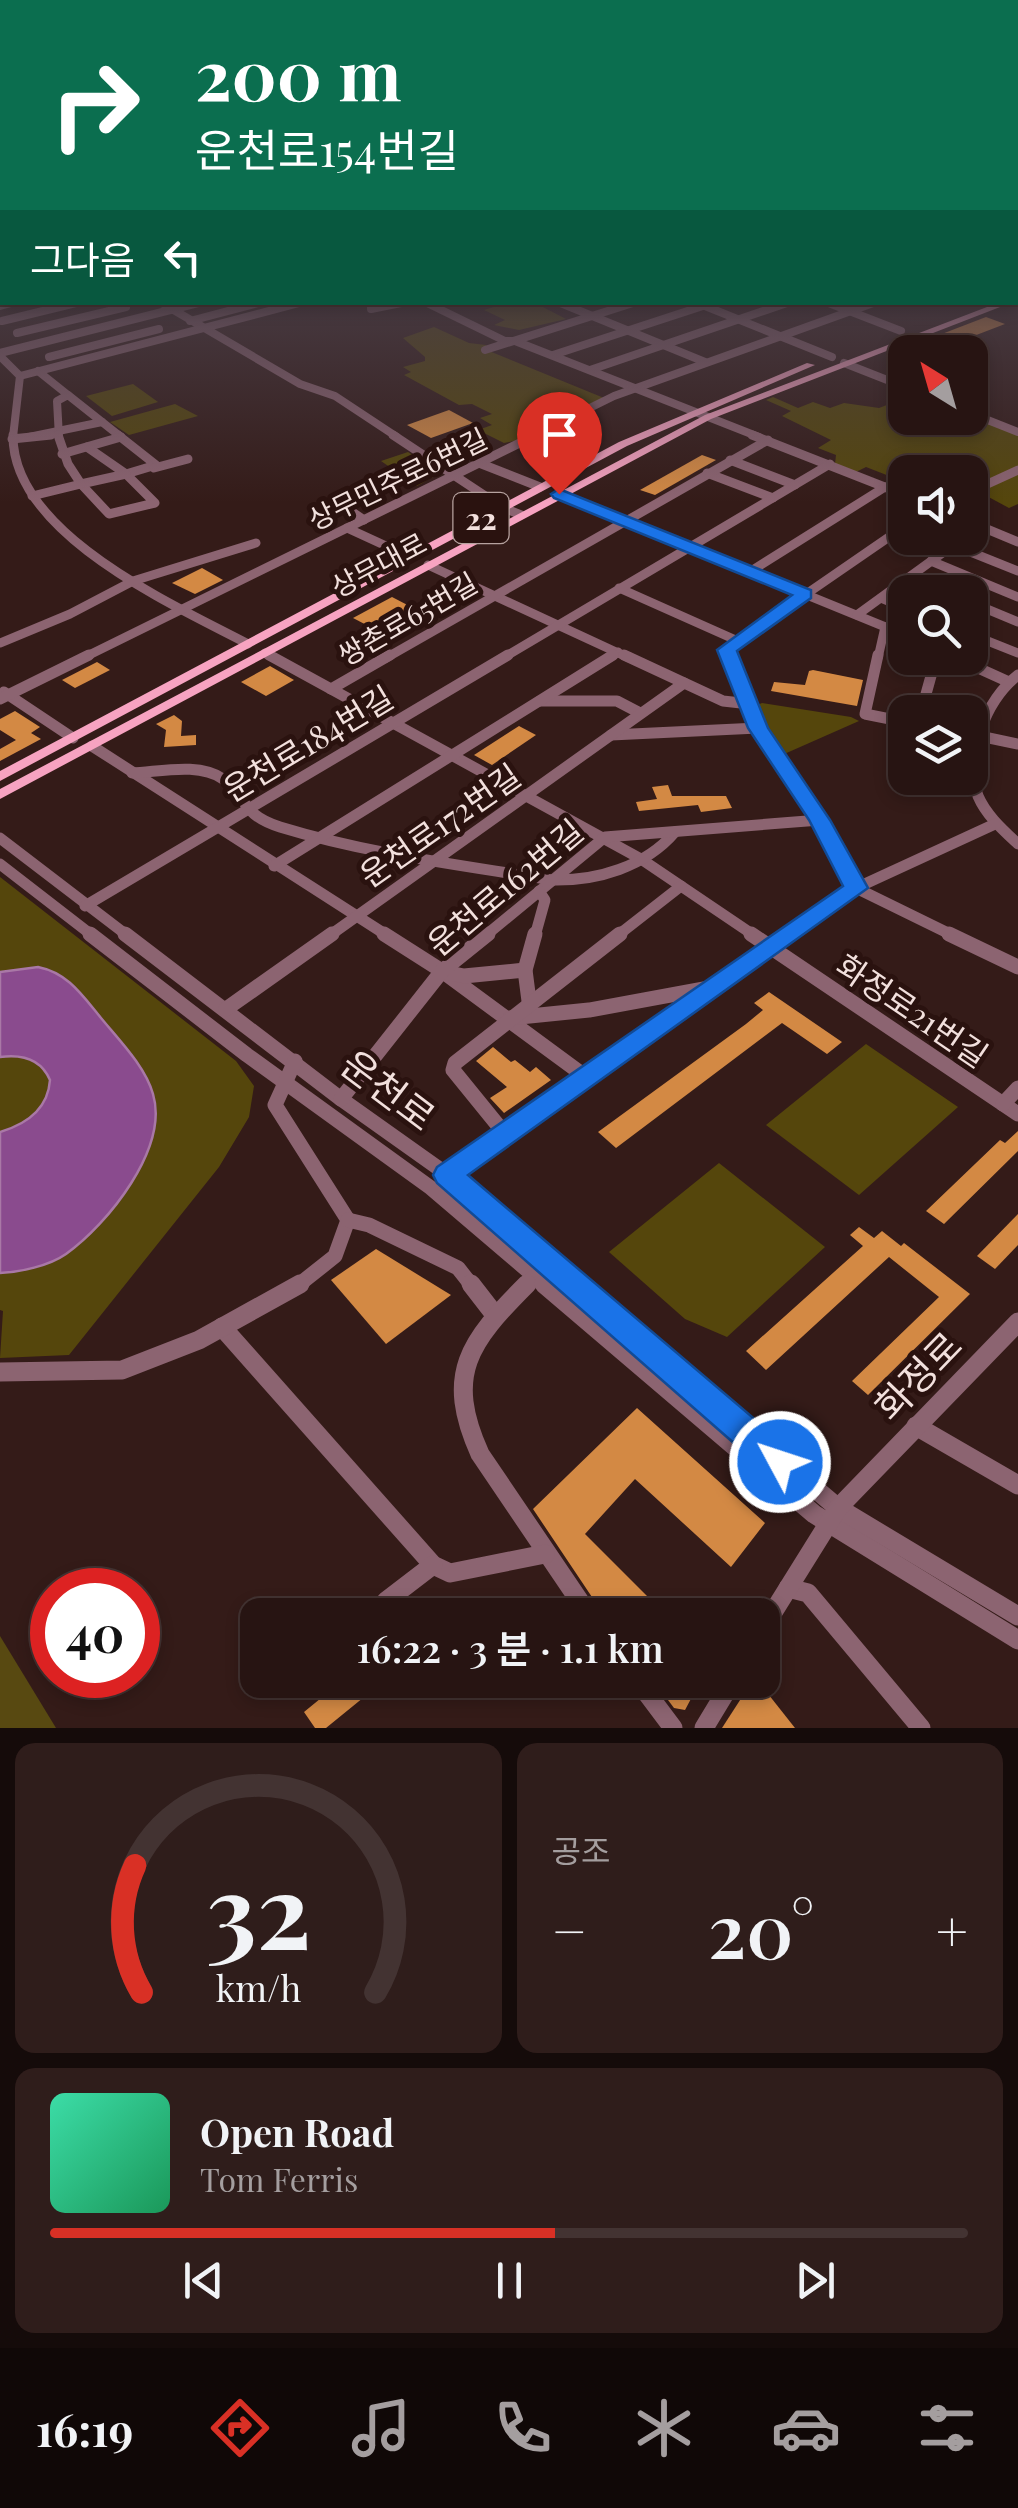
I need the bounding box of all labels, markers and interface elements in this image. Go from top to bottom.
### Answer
text: 200 m [195,25,402,119]
icon: right [30,40,160,170]
text: 운천로154번길 [195,118,459,178]
icon: left [155,230,210,285]
text: 그다음 [30,233,135,284]
north arrow [888,335,988,435]
map controls [888,335,988,795]
pin [517,392,602,495]
icon: arrive [532,407,587,462]
street label: 상무민주로6번길 [301,419,493,537]
button: sound [888,455,988,555]
road number: 22 [454,493,508,543]
street label: 상무대로 [324,523,432,605]
street label: 쌍촌로65번길 [331,563,483,673]
button: search [888,575,988,675]
street label: 운천로184번길 [214,674,400,810]
button: layers [888,695,988,795]
street label: 운천로172번길 [350,753,528,895]
street label: 운천로162번길 [417,808,591,964]
street label: 화정로21번길 [829,942,997,1076]
street label: 운천로 [332,1037,446,1141]
street label: 화정로 [862,1320,972,1430]
position arrow [728,1410,832,1514]
speed limit sign: 40 [30,1568,160,1698]
text: 16:22 · 3 분 · 1.1 km [356,1622,664,1673]
text: 공조 [552,1828,610,1871]
text: 32 [206,1837,311,1976]
text: 20° [708,1878,815,1978]
text: − [552,1892,587,1966]
text: + [936,1892,968,1966]
text: km/h [215,1963,301,2011]
text: Open Road [200,2106,394,2157]
text: Tom Ferris [200,2157,358,2200]
icon: previous [176,2253,231,2308]
icon: pause [482,2253,537,2308]
icon: next [788,2253,843,2308]
icon: directions [205,2393,275,2463]
icon: music [346,2393,416,2463]
icon: phone [488,2393,558,2463]
icon: climate [629,2393,699,2463]
icon: car [771,2393,841,2463]
icon: filters [912,2393,982,2463]
text: 16:19 [36,2398,133,2458]

